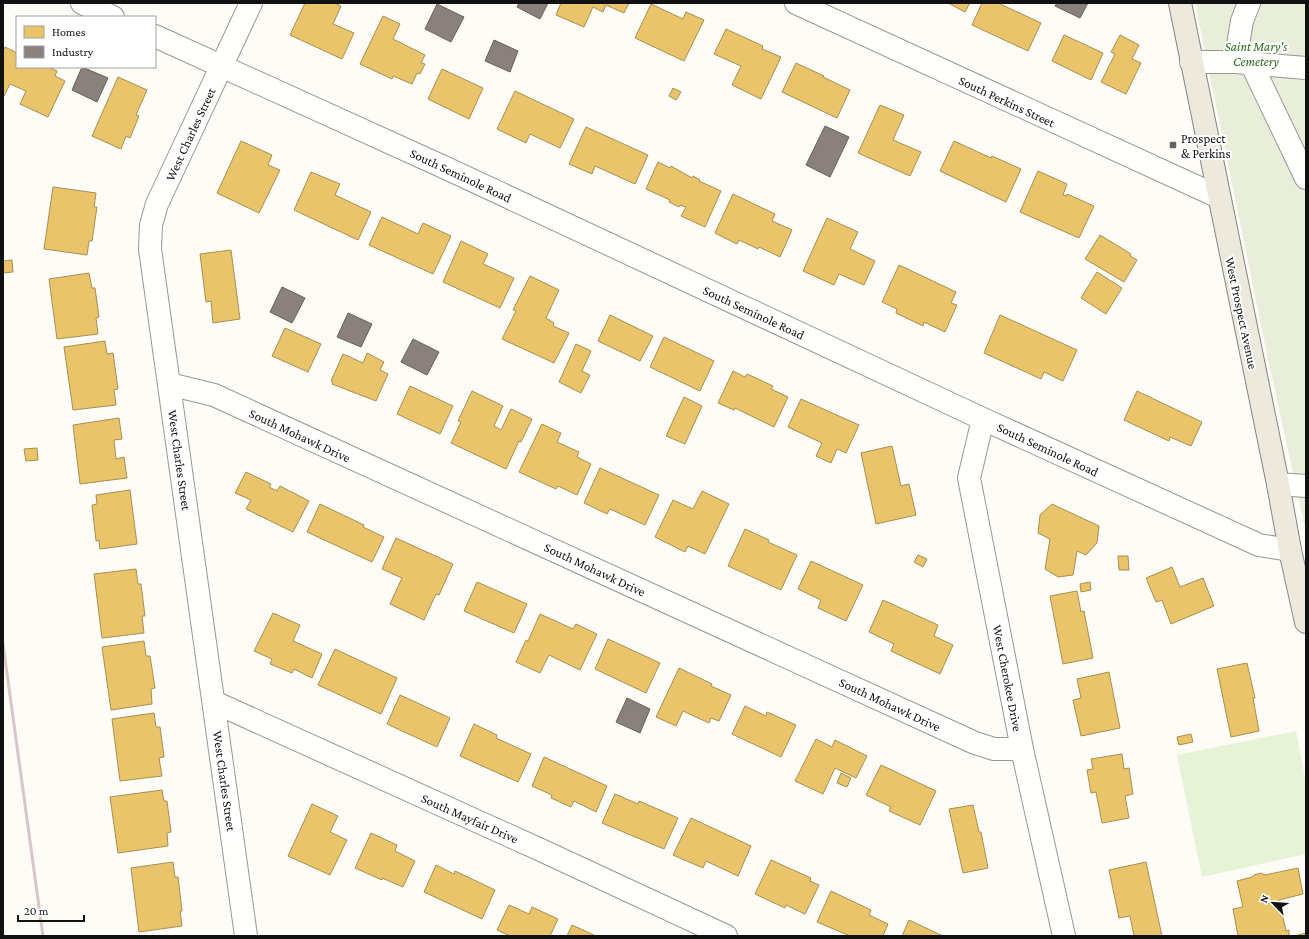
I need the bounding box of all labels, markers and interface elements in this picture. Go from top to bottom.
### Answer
legend [16,16,156,68]
text: Homes [52,25,86,39]
park label: Saint Mary's Cemetery [1225,39,1287,69]
text: Industry [52,45,94,59]
street label: South Perkins Street [956,73,1058,131]
street label: West Charles Street [162,85,219,183]
place label: Prospect & Perkins [1181,131,1231,161]
marker: Prospect & Perkins [1168,140,1178,150]
street label: South Seminole Road [408,145,514,206]
street label: West Prospect Avenue [1222,256,1261,371]
street label: South Seminole Road [701,282,807,343]
street label: South Mohawk Drive [247,405,353,466]
street label: West Charles Street [165,409,194,512]
street label: South Seminole Road [995,419,1101,480]
street label: South Mohawk Drive [542,539,648,600]
street label: West Cherokee Drive [990,623,1025,733]
street label: South Mohawk Drive [837,674,943,735]
street label: West Charles Street [210,730,239,833]
street label: South Mayfair Drive [419,790,521,847]
north arrow [1253,883,1293,923]
text: N [1257,892,1271,905]
scale bar [18,897,84,923]
text: 20 m [24,904,49,918]

